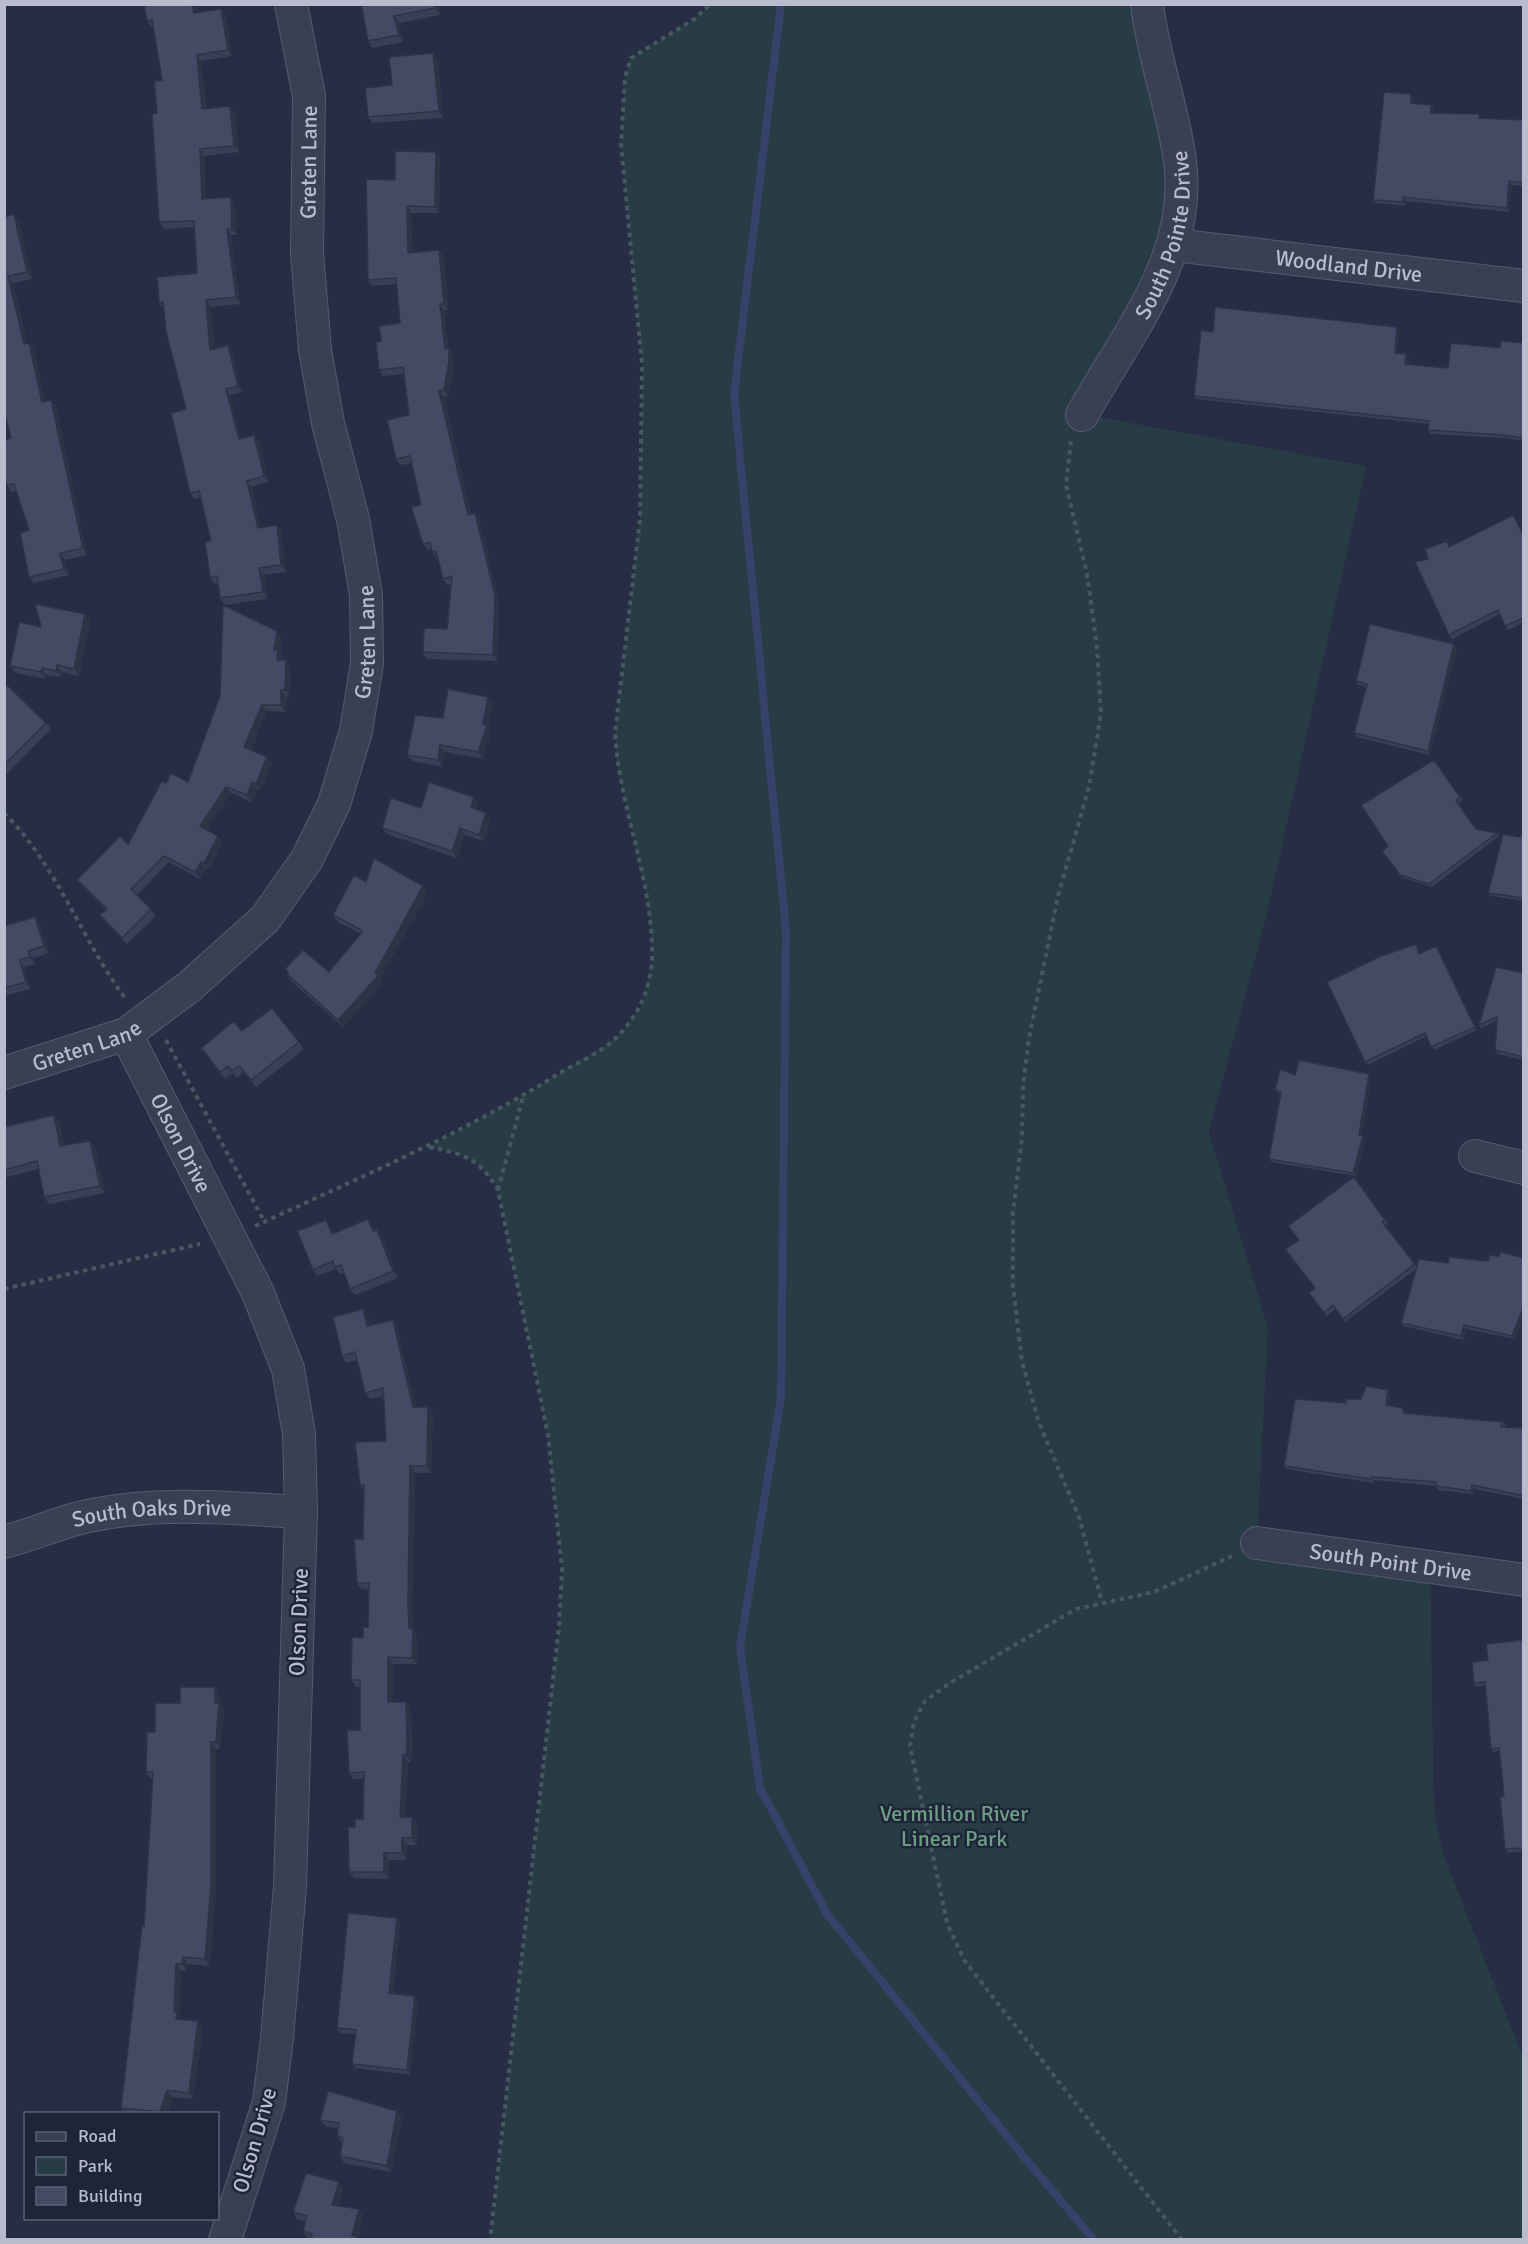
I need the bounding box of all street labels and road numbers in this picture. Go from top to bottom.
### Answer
street label: Greten Lane [294,105,323,219]
street label: South Pointe Drive [1129,149,1196,324]
street label: Woodland Drive [1274,244,1424,288]
street label: Greten Lane [348,583,381,701]
street label: Greten Lane [29,1014,147,1077]
street label: Olson Drive [144,1089,218,1197]
street label: South Oaks Drive [69,1494,232,1533]
street label: South Point Drive [1308,1537,1473,1587]
street label: Olson Drive [283,1568,314,1676]
street label: Olson Drive [227,2084,282,2196]

